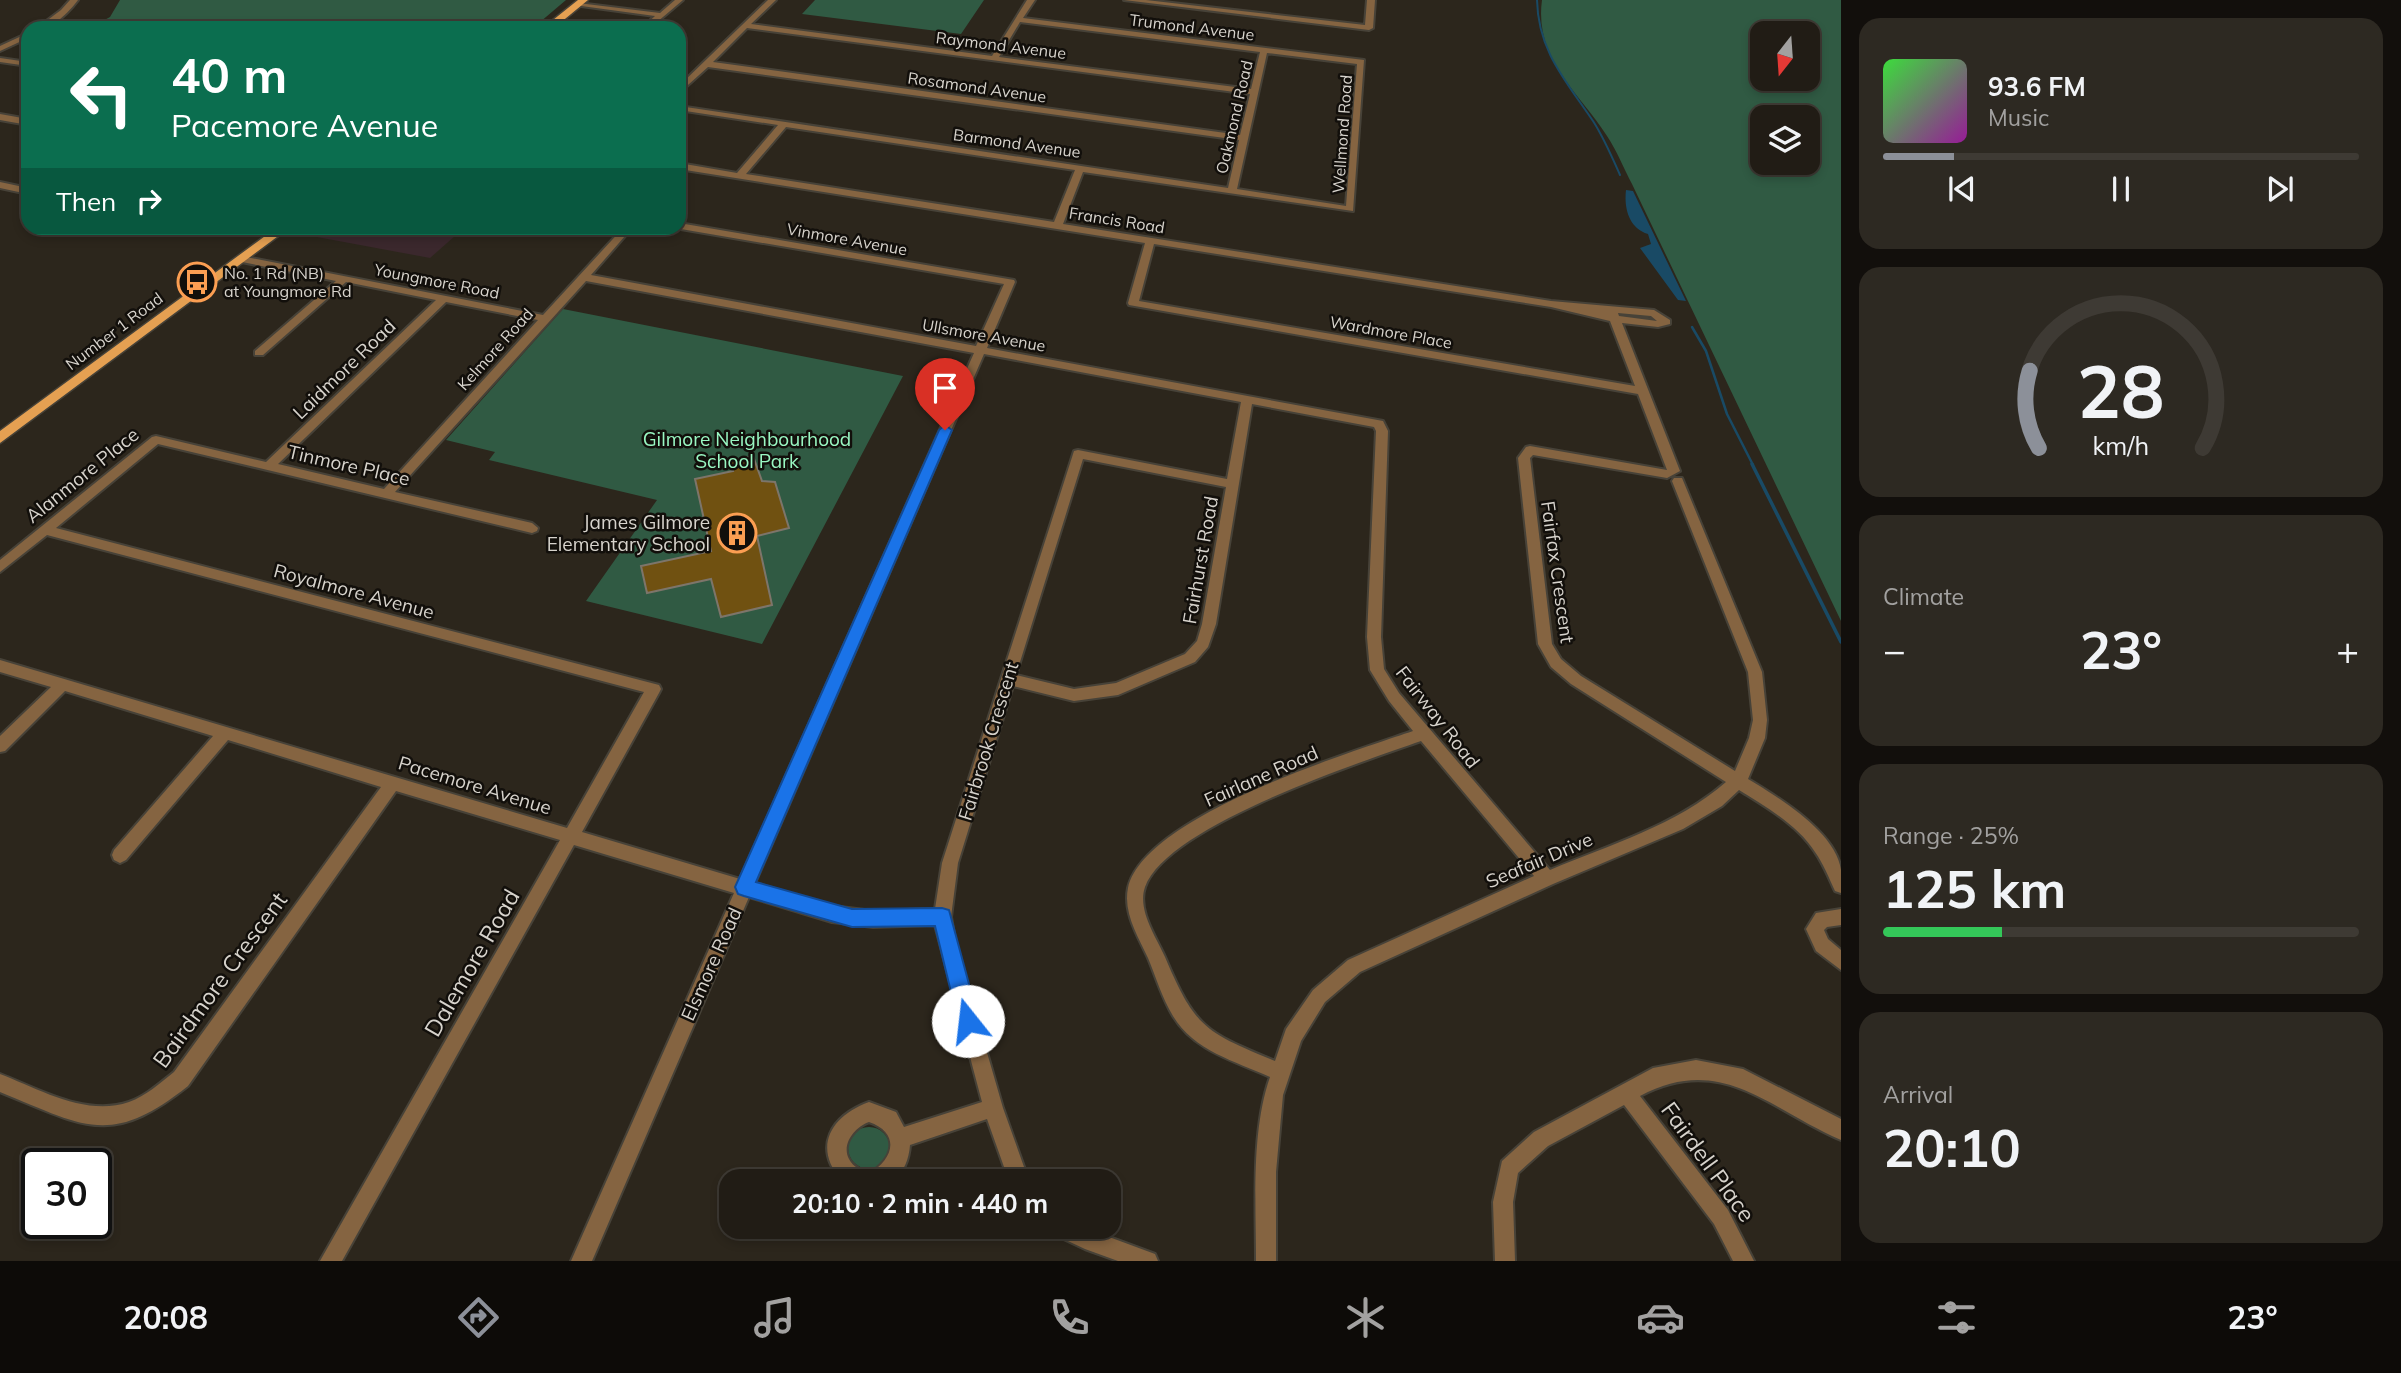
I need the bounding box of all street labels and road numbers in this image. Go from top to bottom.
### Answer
street label: Trumond Avenue [1128,9,1256,45]
street label: Raymond Avenue [935,27,1067,63]
street label: Oakmond Road [1211,58,1257,176]
street label: Rosamond Avenue [906,67,1048,107]
street label: Wellmond Road [1328,74,1356,194]
street label: Barmond Avenue [952,124,1082,162]
street label: Francis Road [1068,203,1166,237]
street label: Vinmore Avenue [785,219,909,259]
street label: Youngmore Road [372,259,501,303]
street label: Number 1 Road [61,288,167,374]
street label: Kelmore Road [453,304,537,394]
street label: Wardmore Place [1328,311,1454,353]
street label: Laidmore Road [288,314,400,424]
street label: Ullsmore Avenue [921,314,1047,356]
street label: Alanmore Place [21,422,143,528]
street label: Tinmore Place [286,439,412,491]
street label: Fairhurst Road [1177,494,1223,626]
street label: Fairfax Crescent [1536,499,1580,645]
street label: Royalmore Avenue [271,558,437,624]
street label: Fairbrook Crescent [952,658,1024,823]
street label: Fairway Road [1391,661,1485,773]
street label: Fairlane Road [1200,740,1322,812]
street label: Pacemore Avenue [396,750,554,820]
street label: Seafair Drive [1482,827,1596,893]
street label: Dalemore Road [418,884,525,1042]
street label: Bairdmore Crescent [146,886,293,1073]
street label: Elsmore Road [675,904,747,1024]
street label: Fairdell Place [1655,1096,1762,1227]

